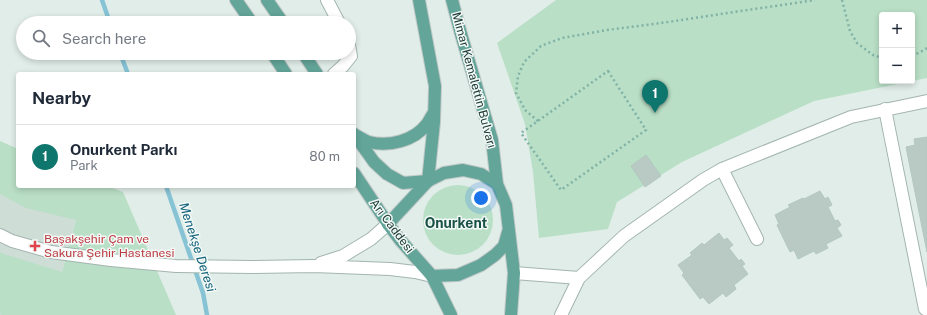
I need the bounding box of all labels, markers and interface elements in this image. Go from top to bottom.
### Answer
street label: Mimar Kemalettin Bulvarı [449,11,499,149]
map controls [879,12,915,84]
button: + [879,12,915,48]
search box [16,16,356,60]
icon: search [30,27,52,49]
text: Search here [62,30,146,47]
button: − [879,48,915,84]
pin: 1 [642,80,668,113]
text: Nearby [32,88,91,108]
text: Onurkent Parkı [70,141,177,158]
text: 1 [42,149,48,164]
text: 80 m [309,149,340,164]
text: Park [70,158,98,173]
your location [471,188,491,208]
street label: Arı Caddesi [367,196,417,256]
water label: Menekşe Deresi [176,201,219,294]
district label: Onurkent [425,215,487,231]
place label: Başakşehir Çam ve Sakura Şehir Hastanesi [44,232,174,260]
marker: Başakşehir Çam ve Sakura Şehir Hastanesi [29,240,41,252]

